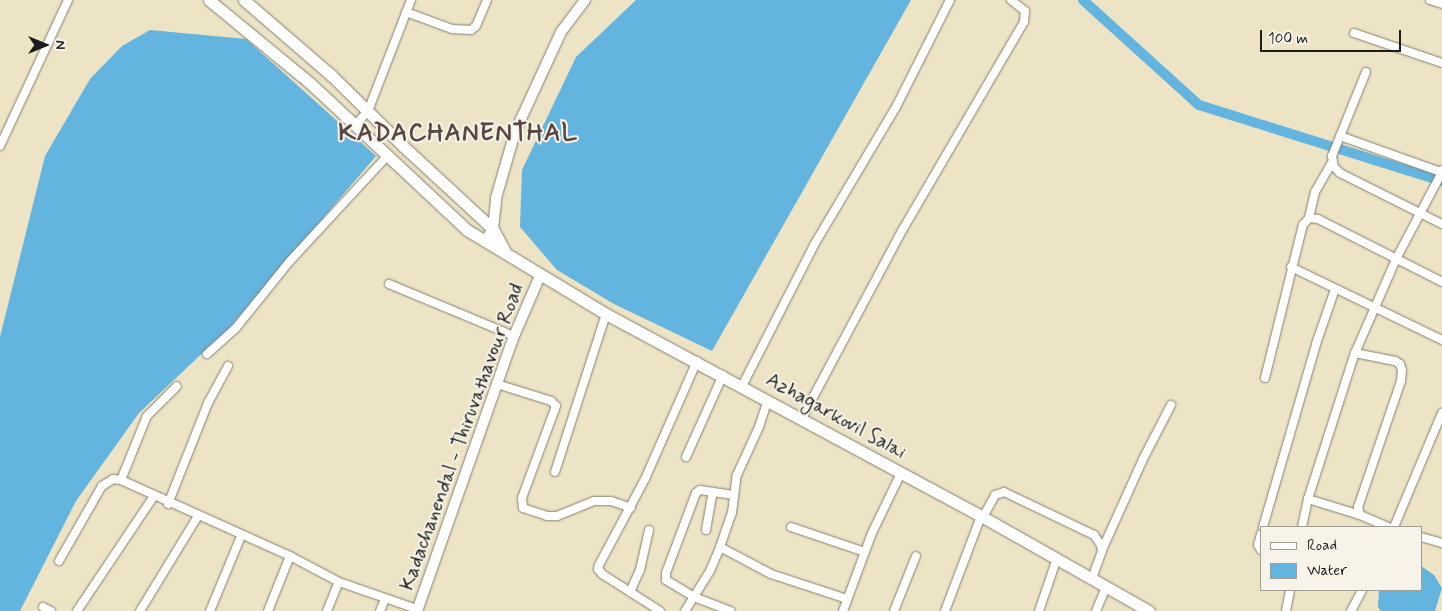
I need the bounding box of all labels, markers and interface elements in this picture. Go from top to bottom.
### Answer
north arrow [20,20,70,70]
scale bar [1262,20,1403,52]
text: 100 m [1268,29,1308,49]
text: N [51,40,69,50]
district label: KADACHANENTHAL [340,119,576,149]
street label: Kadachanendal - Thiruvathavour Road [395,281,529,593]
street label: Azhagarkovil Salai [762,368,910,464]
legend [1260,526,1422,591]
text: Road [1307,536,1337,556]
text: Water [1307,561,1347,581]

